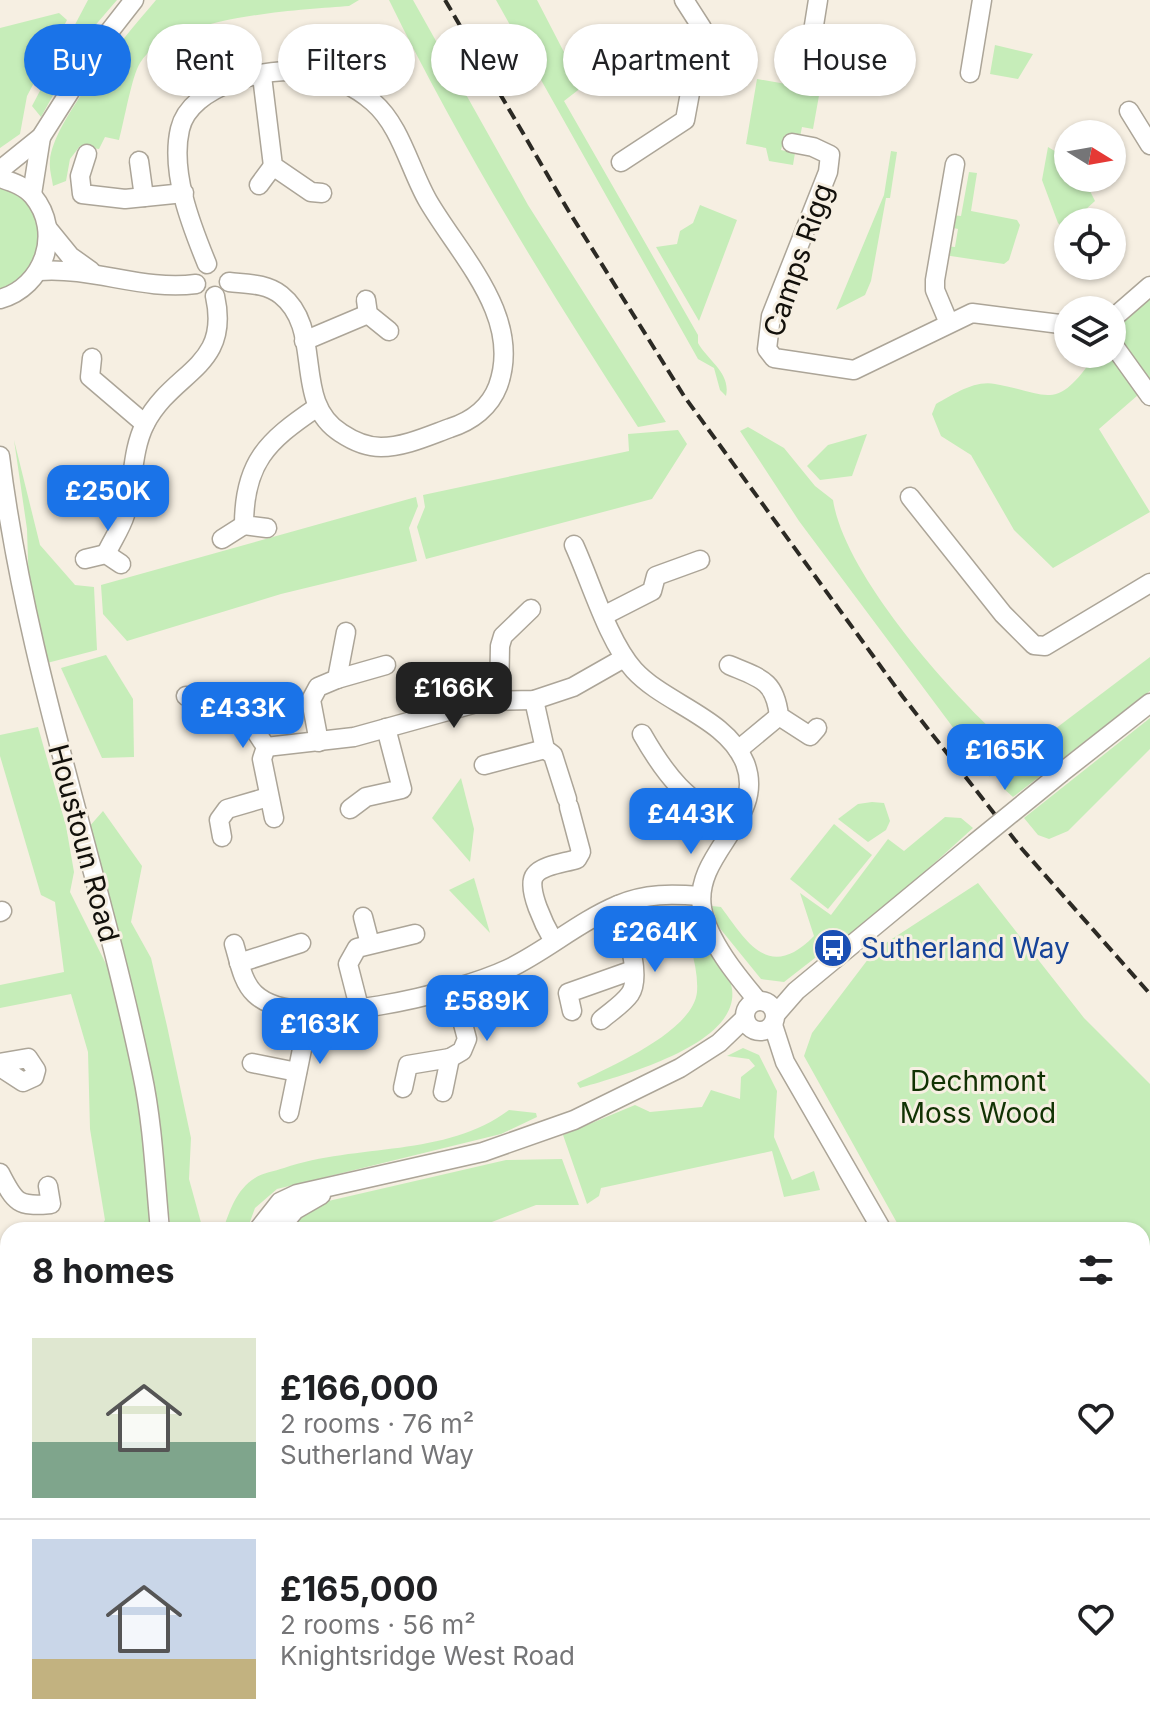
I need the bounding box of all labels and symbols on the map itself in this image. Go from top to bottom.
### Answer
north arrow [1054,120,1126,192]
street label: Camps Rigg [756,179,840,341]
pin: £250K [52,465,164,533]
pin: £166K [398,662,510,730]
pin: £433K [187,682,299,750]
pin: £165K [949,724,1061,792]
street label: Houstoun Road [41,740,127,946]
pin: £443K [635,788,747,856]
pin: £264K [599,906,711,974]
bus stop icon: Sutherland Way [812,927,854,969]
place label: Sutherland Way [861,931,1070,965]
pin: £589K [431,975,543,1043]
pin: £163K [264,998,376,1066]
park label: Dechmont Moss Wood [900,1064,1056,1130]

